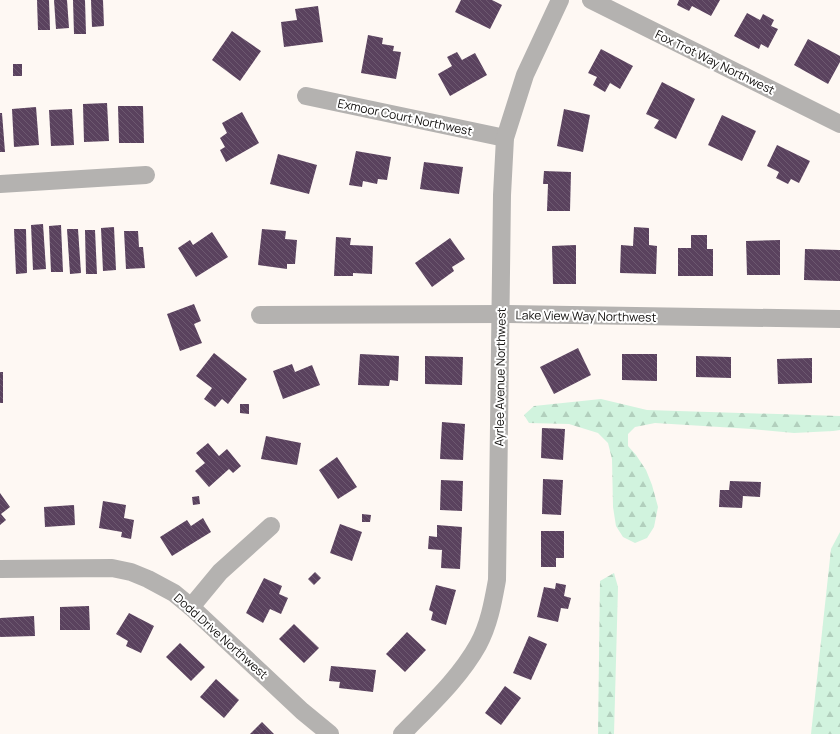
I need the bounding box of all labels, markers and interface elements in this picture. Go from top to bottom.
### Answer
street label: Fox Trot Way Northwest [652,26,778,98]
street label: Exmoor Court Northwest [336,94,474,140]
street label: Lake View Way Northwest [516,306,657,326]
street label: Ayrlee Avenue Northwest [490,307,510,447]
street label: Dodd Drive Northwest [170,589,272,683]

